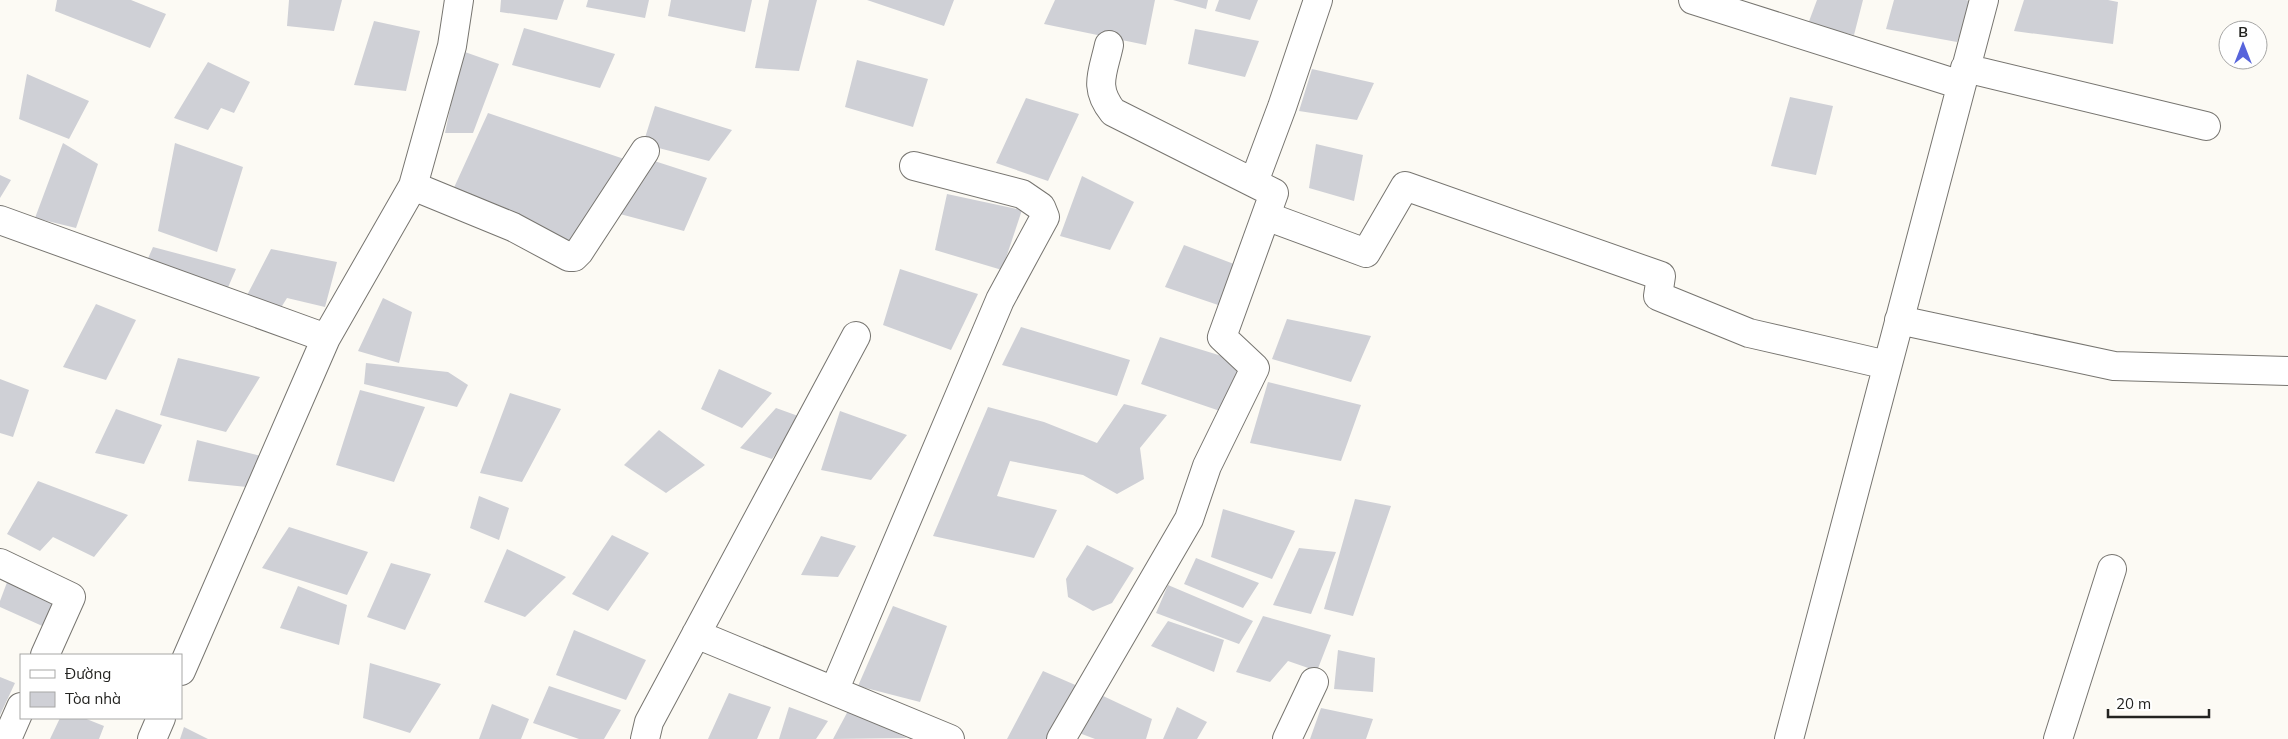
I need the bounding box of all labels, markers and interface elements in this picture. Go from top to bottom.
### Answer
north arrow [2218,20,2268,70]
text: B [2238,23,2248,41]
legend [20,654,182,719]
text: Đường [65,664,111,683]
scale bar [2108,686,2209,718]
text: Tòa nhà [65,689,121,708]
text: 20 m [2116,694,2151,713]

